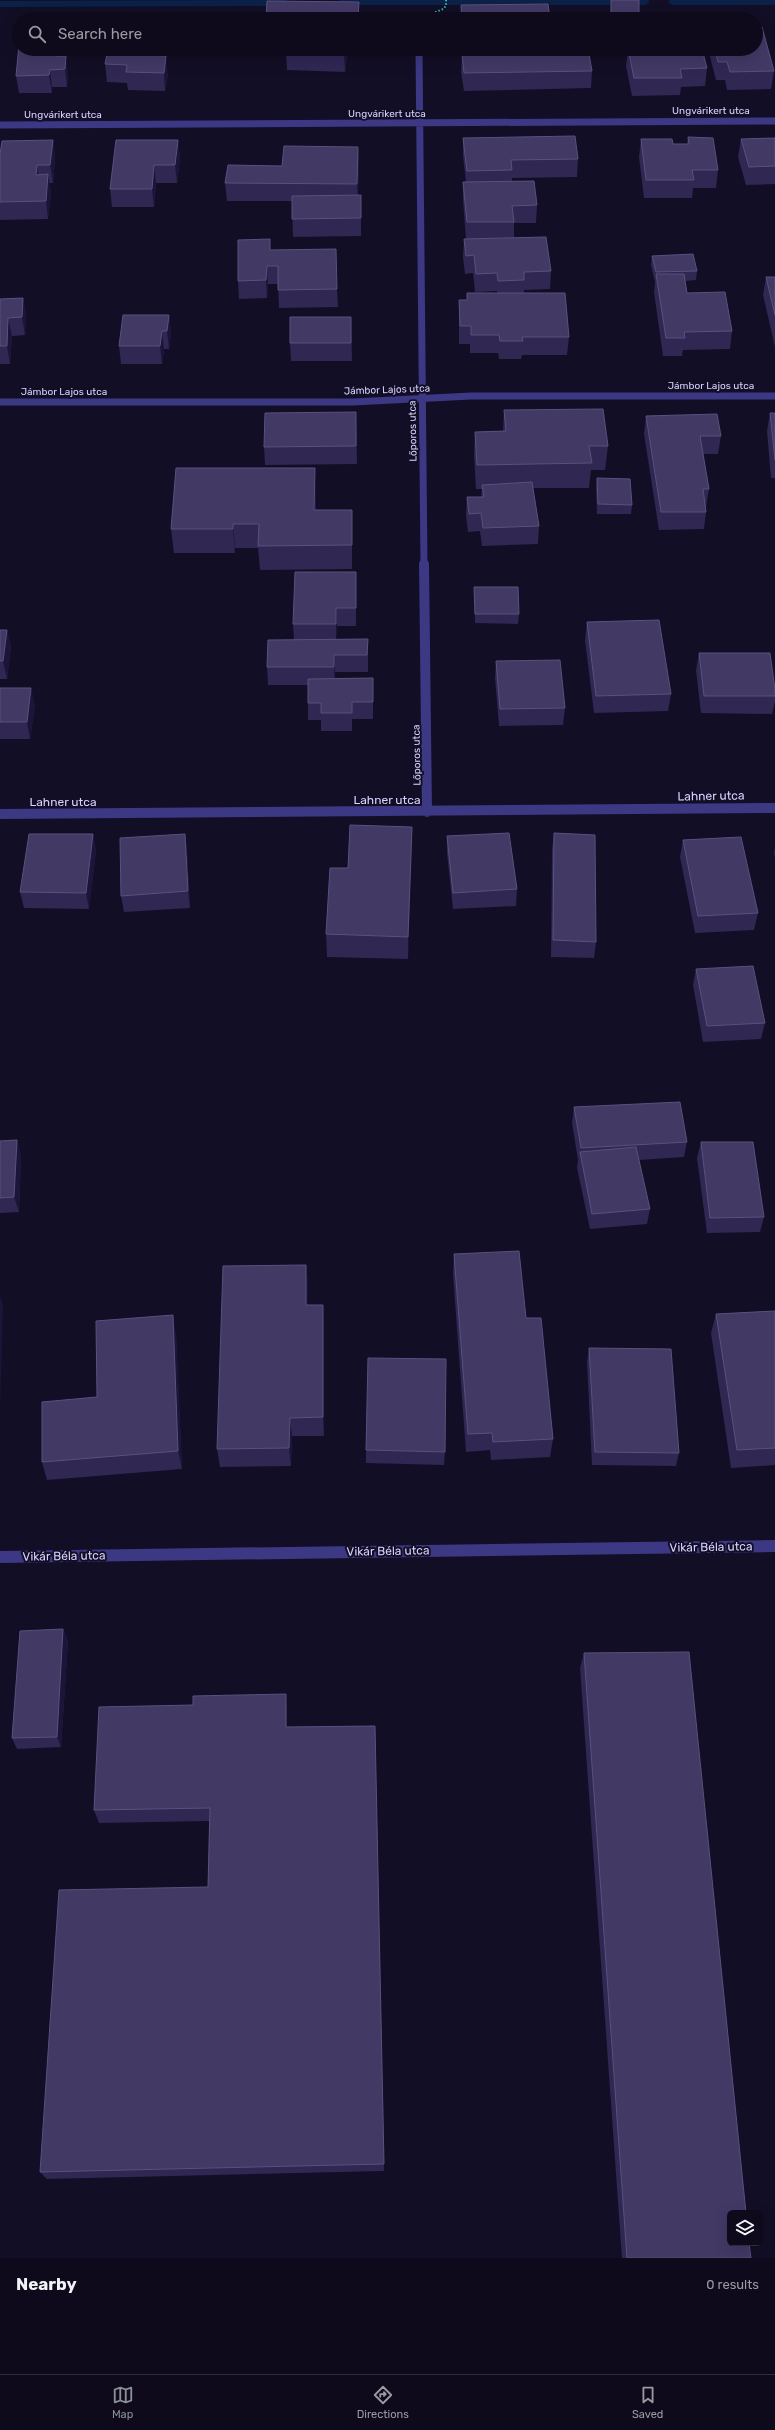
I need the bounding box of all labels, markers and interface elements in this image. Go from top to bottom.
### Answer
search box [12,12,763,56]
icon: search [26,23,48,45]
text: Search here [58,25,142,43]
street label: Ungvárikert utca [672,105,750,117]
street label: Ungvárikert utca [348,108,426,120]
street label: Ungvárikert utca [24,109,102,121]
street label: Jámbor Lajos utca [668,380,754,392]
street label: Jámbor Lajos utca [344,382,430,398]
street label: Jámbor Lajos utca [21,386,107,398]
street label: Lőporos utca [406,400,420,462]
street label: Lőporos utca [410,724,424,786]
street label: Lahner utca [677,788,745,804]
street label: Lahner utca [353,793,421,807]
street label: Lahner utca [29,795,97,809]
street label: Vikár Béla utca [669,1539,753,1555]
street label: Vikár Béla utca [346,1543,430,1559]
street label: Vikár Béla utca [22,1548,106,1564]
map controls [727,2210,763,2246]
button: layers [727,2210,763,2246]
text: Nearby [16,2274,77,2294]
text: 0 results [706,2277,759,2292]
tab: Map [112,2384,134,2421]
tab: Directions [357,2384,409,2421]
tab: Saved [632,2384,663,2421]

